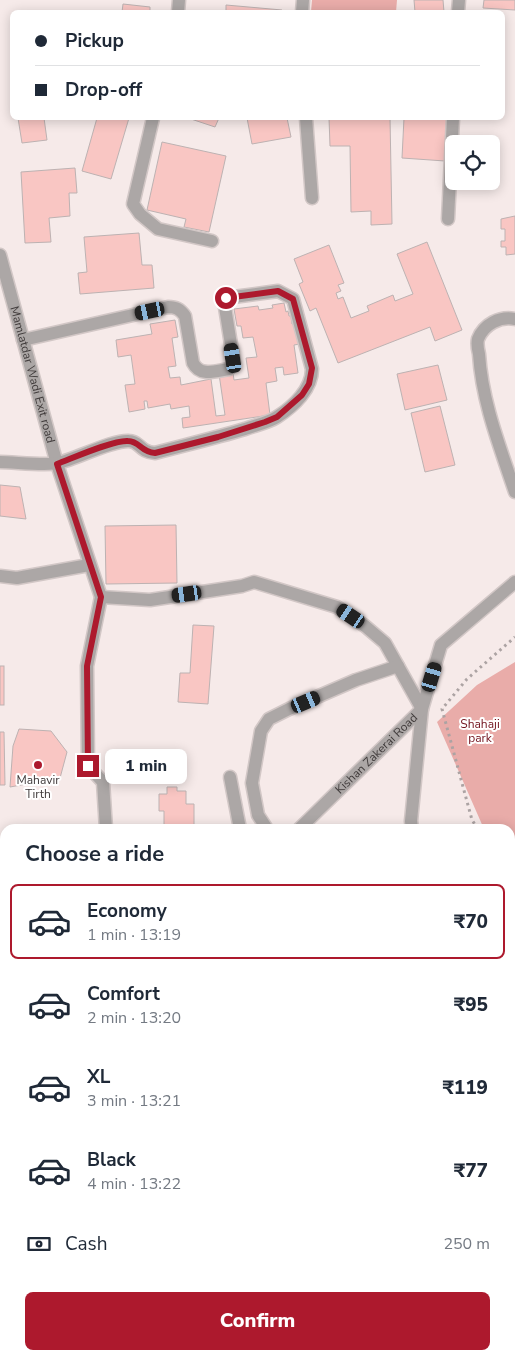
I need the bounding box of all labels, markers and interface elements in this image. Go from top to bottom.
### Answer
text: Pickup [65,28,124,54]
text: Drop-off [65,77,142,103]
map controls [445,135,500,190]
button: locate [445,135,500,190]
route start [215,287,237,309]
car [133,301,166,321]
street label: Mamlatdar Wadi Exit road [6,304,59,445]
car [223,342,242,374]
car [171,584,202,604]
car [334,601,367,631]
car [420,660,443,694]
car [289,689,322,715]
street label: Kishan Zakerai Road [332,710,421,797]
park label: Shahaji park [460,716,500,746]
callout: 1 min [106,748,188,784]
route end [77,755,99,777]
text: 1 min [125,755,167,777]
marker: Mahavir Tirth [32,759,44,771]
place label: Mahavir Tirth [17,772,60,802]
text: Choose a ride [25,839,164,869]
text: Economy [87,898,167,924]
icon: car [27,899,72,944]
text: ₹70 [454,909,488,935]
text: 1 min · 13:19 [87,924,181,946]
text: Comfort [87,981,160,1007]
icon: car [27,982,72,1027]
text: ₹95 [454,992,488,1018]
text: 2 min · 13:20 [87,1007,181,1029]
text: XL [87,1064,110,1090]
icon: car [27,1065,72,1110]
text: ₹119 [442,1075,488,1101]
text: 3 min · 13:21 [87,1090,181,1112]
text: Black [87,1147,136,1173]
icon: car [27,1148,72,1193]
text: ₹77 [454,1158,488,1184]
text: 4 min · 13:22 [87,1173,181,1195]
icon: cash [25,1230,53,1258]
text: Cash [65,1231,107,1257]
text: 250 m [443,1233,490,1255]
button: Confirm [25,1292,490,1350]

